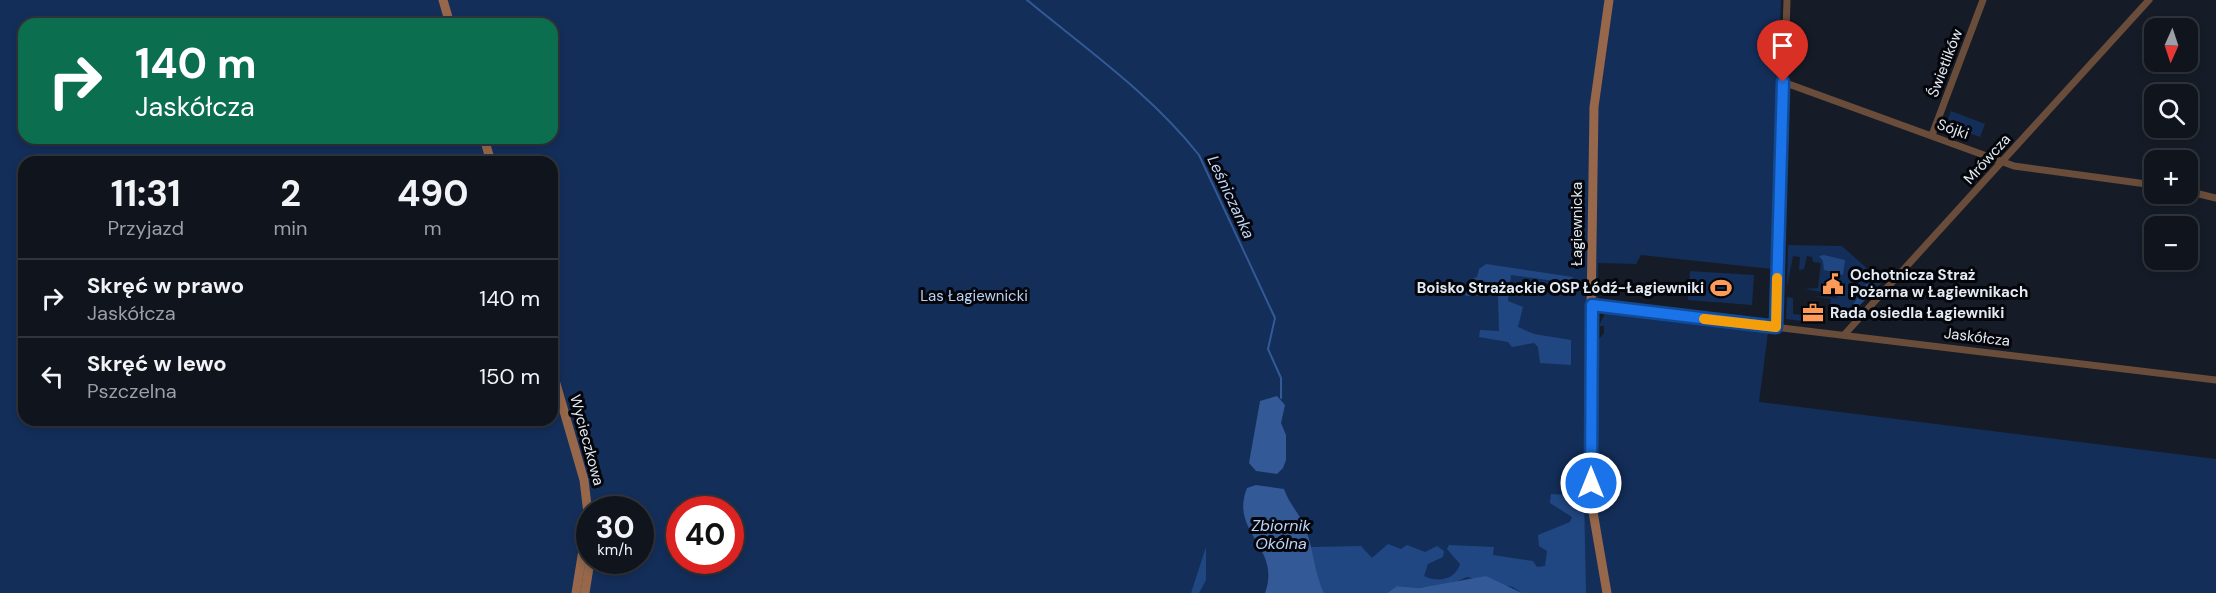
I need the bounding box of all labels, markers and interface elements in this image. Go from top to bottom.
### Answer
north arrow [2144,18,2198,72]
map controls [2144,18,2198,270]
pin [1757,20,1808,82]
street label: Świetlików [1923,25,1967,100]
icon: arrive [1766,29,1799,62]
text: 140 m [135,36,257,91]
icon: right [36,42,114,120]
button: search [2144,84,2198,138]
text: Jaskółcza [135,89,255,124]
street label: Sójki [1934,114,1972,144]
street label: Mrówcza [1959,130,2015,188]
button: + [2144,150,2198,204]
water label: Leśniczanka [1203,152,1260,242]
text: 11:31 [111,170,181,217]
text: 2 [280,170,301,217]
text: 490 [397,170,469,217]
street label: Łagiewnicka [1567,182,1587,266]
text: Przyjazd [107,215,184,241]
text: min [273,215,308,241]
text: m [424,215,442,241]
button: − [2144,216,2198,270]
place label: Ochotnicza Straż Pożarna w Łagiewnikach [1850,265,2028,302]
text: Skręć w prawo [87,271,244,300]
public building icon: Ochotnicza Straż Pożarna w Łagiewnikach [1821,272,1845,296]
sports icon: Boisko Strażackie OSP Łódź-Łagiewniki [1709,276,1733,300]
place label: Boisko Strażackie OSP Łódź-Łagiewniki [1417,278,1704,298]
icon: right [36,282,69,315]
text: 140 m [479,284,540,313]
park label: Las Łagiewnicki [920,286,1028,306]
text: Jaskółcza [87,300,176,326]
office icon: Rada osiedla Łagiewniki [1801,301,1825,325]
place label: Rada osiedla Łagiewniki [1830,303,2004,323]
street label: Jaskółcza [1943,323,2011,351]
text: Skręć w lewo [87,349,227,378]
icon: left [36,360,69,393]
text: 150 m [479,362,540,391]
text: Pszczelna [87,378,177,404]
street label: Wycieczkowa [565,392,609,488]
position arrow [1559,451,1623,515]
speed limit sign: 40 [666,496,744,574]
text: 30 [595,508,635,547]
water label: Zbiornik Okólna [1251,515,1311,554]
text: km/h [597,540,633,560]

